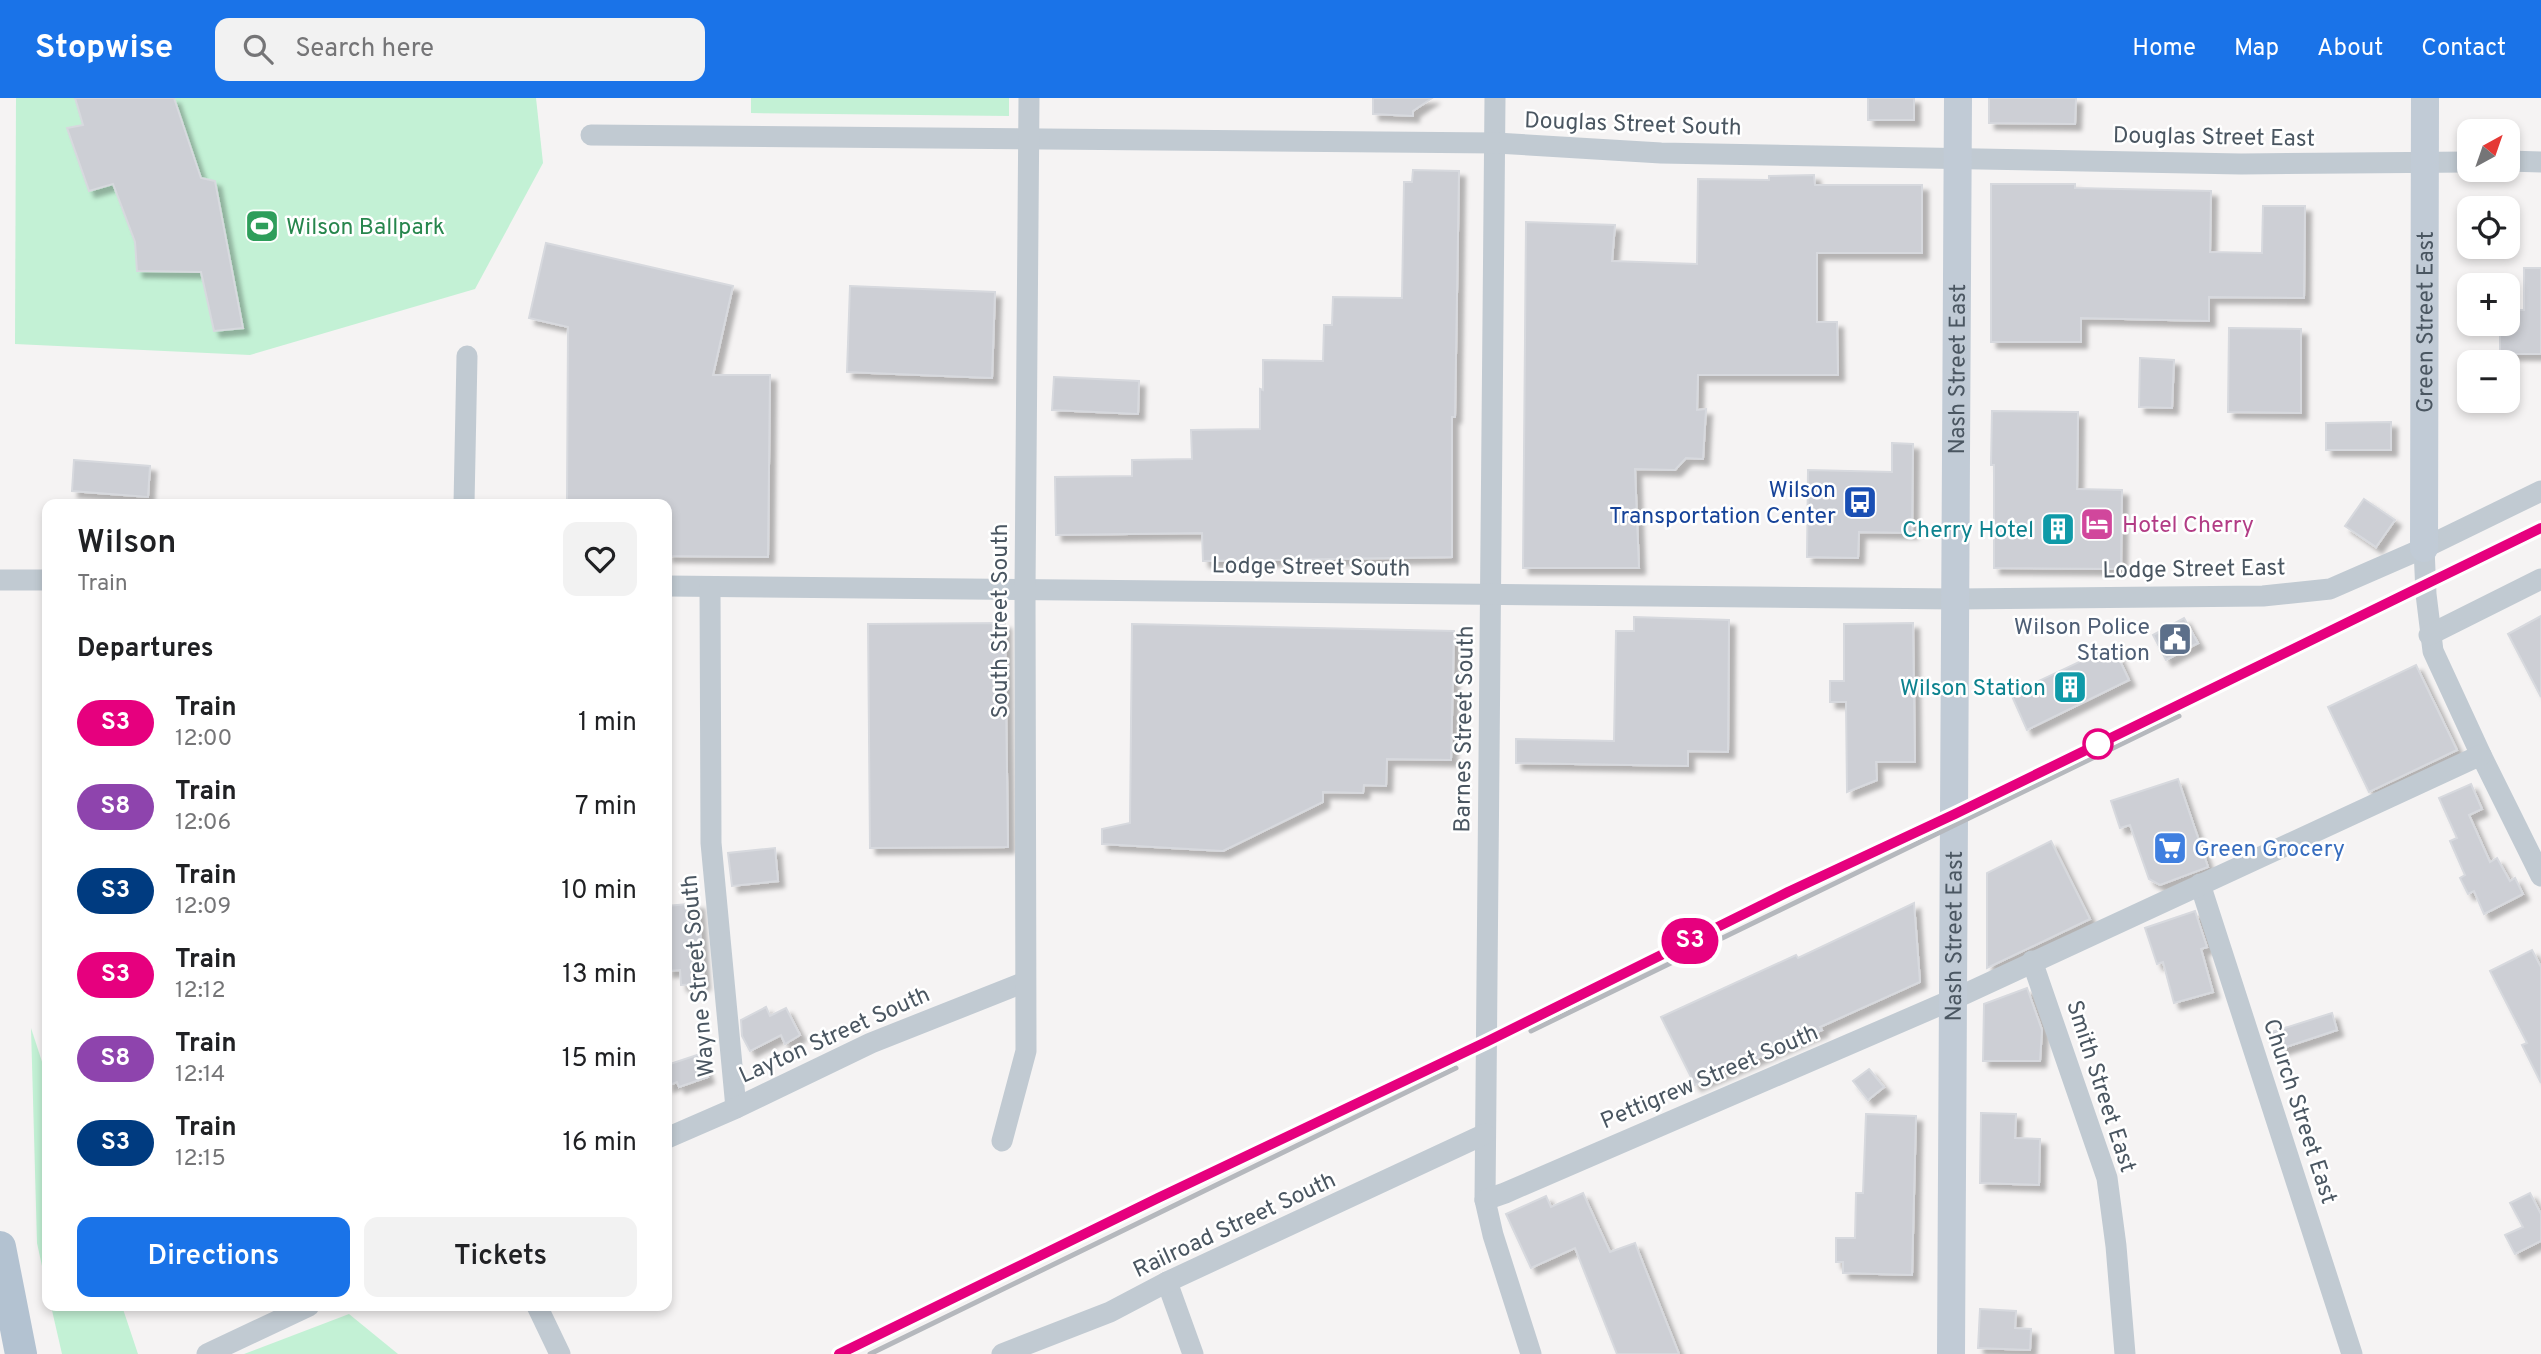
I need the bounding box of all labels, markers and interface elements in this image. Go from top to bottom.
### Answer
search box [215,18,705,81]
text: Stopwise [35,28,173,70]
icon: search [239,30,277,68]
text: Search here [295,33,434,66]
text: Home [2132,34,2196,64]
text: Map [2234,34,2279,64]
text: About [2317,34,2383,64]
text: Contact [2421,34,2506,64]
street label: Douglas Street South [1524,107,1742,144]
north arrow [2457,119,2520,182]
map controls [2457,119,2520,413]
street label: Douglas Street East [2113,122,2315,155]
button: locate [2457,196,2520,259]
sports icon: Wilson Ballpark [243,207,281,245]
place label: Wilson Ballpark [286,214,445,243]
street label: Green Street East [2412,231,2442,413]
button: + [2457,273,2520,336]
street label: Nash Street East [1944,284,1974,454]
button: − [2457,350,2520,413]
place label: Wilson Transportation Center [1609,477,1836,532]
bus stop icon: Wilson Transportation Center [1841,483,1879,521]
hotel icon: Hotel Cherry [2078,505,2116,543]
building icon: Cherry Hotel [2039,510,2077,548]
place label: Hotel Cherry [2122,512,2254,541]
place label: Cherry Hotel [1902,517,2034,546]
button: heart [563,522,637,596]
text: Wilson [77,523,176,565]
street label: South Street South [987,524,1016,718]
street label: Lodge Street South [1211,552,1411,585]
street label: Lodge Street East [2102,554,2286,587]
text: Train [77,570,128,599]
place label: Wilson Police Station [2014,614,2150,669]
public building icon: Wilson Police Station [2156,620,2194,658]
street label: Barnes Street South [1449,625,1482,833]
text: Departures [77,633,214,666]
building icon: Wilson Station [2051,668,2089,706]
place label: Wilson Station [1900,675,2046,704]
text: Train [175,692,237,725]
text: 1 min [578,707,637,740]
text: S3 [101,708,130,738]
text: 12:00 [175,725,232,754]
unlabelled marker [2083,729,2113,759]
text: Train [175,776,237,809]
text: 7 min [575,791,637,824]
text: S8 [101,792,130,822]
text: 12:06 [175,809,231,838]
supermarket icon: Green Grocery [2151,829,2189,867]
place label: Green Grocery [2194,836,2345,865]
street label: Nash Street East [1941,851,1971,1021]
text: Train [175,860,237,893]
street label: Wayne Street South [676,873,723,1078]
text: 10 min [561,875,637,908]
text: S3 [101,876,130,906]
text: 12:09 [175,893,231,922]
line badge: S3 [1658,918,1722,964]
text: S3 [1675,926,1705,956]
text: Train [175,944,237,977]
text: 13 min [562,959,637,992]
text: S3 [101,960,130,990]
text: 12:12 [175,977,226,1006]
street label: Layton Street South [735,981,935,1091]
street label: Smith Street East [2058,997,2141,1177]
street label: Church Street East [2255,1016,2342,1208]
street label: Pettigrew Street South [1597,1019,1823,1137]
text: Train [175,1028,237,1061]
text: 15 min [562,1043,637,1076]
text: S8 [101,1044,130,1074]
text: 12:14 [175,1061,225,1090]
text: Train [175,1112,237,1145]
text: 16 min [562,1127,637,1160]
text: S3 [101,1128,130,1158]
text: 12:15 [175,1145,226,1174]
street label: Railroad Street South [1129,1167,1341,1286]
button: Directions [77,1217,350,1297]
button: Tickets [364,1217,637,1297]

